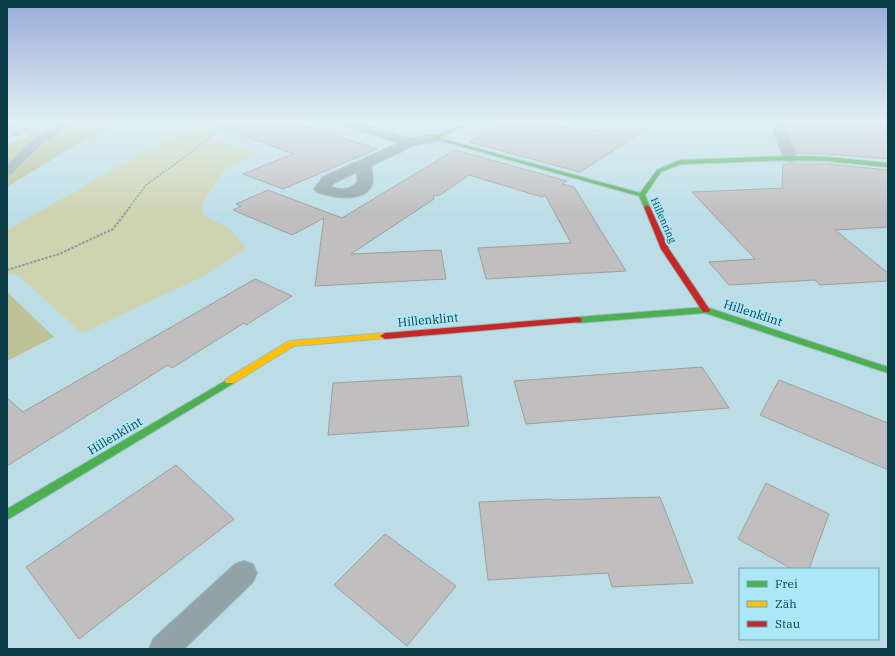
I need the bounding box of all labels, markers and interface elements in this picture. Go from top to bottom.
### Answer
street label: Hillenring [648,196,680,245]
street label: Hillenklint [722,296,784,329]
street label: Hillenklint [397,309,459,330]
street label: Hillenklint [85,413,145,458]
legend [739,568,879,640]
text: Frei [775,576,798,591]
text: Zäh [775,596,797,611]
text: Stau [775,616,801,631]

